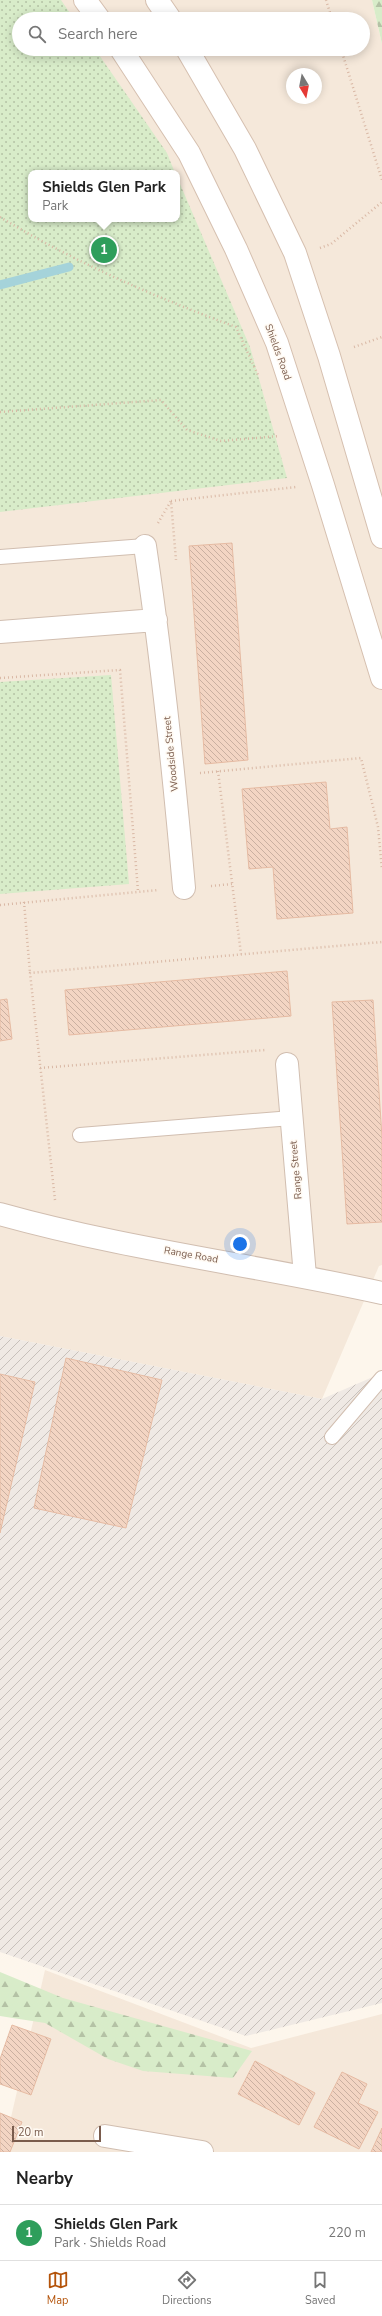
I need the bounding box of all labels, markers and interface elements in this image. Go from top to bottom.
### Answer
search box [12,12,370,56]
icon: search [26,23,48,45]
text: Search here [58,24,138,44]
north arrow [286,68,322,104]
popup [28,170,180,222]
text: Shields Glen Park [42,177,166,197]
text: Park [42,197,68,215]
pin: 1 [91,235,117,265]
street label: Shields Road [261,322,295,382]
street label: Woodside Street [160,715,182,792]
street label: Range Street [286,1140,306,1200]
your location [230,1234,250,1254]
street label: Range Road [163,1243,219,1267]
scale bar [12,2124,101,2143]
text: 20 m [18,2125,43,2140]
text: Nearby [16,2167,73,2190]
text: Shields Glen Park [54,2214,178,2234]
text: 1 [25,2224,33,2242]
text: 220 m [328,2224,366,2242]
text: Park · Shields Road [54,2234,166,2252]
tab: Map [47,2269,69,2308]
tab: Directions [162,2269,212,2308]
tab: Saved [305,2269,335,2308]

